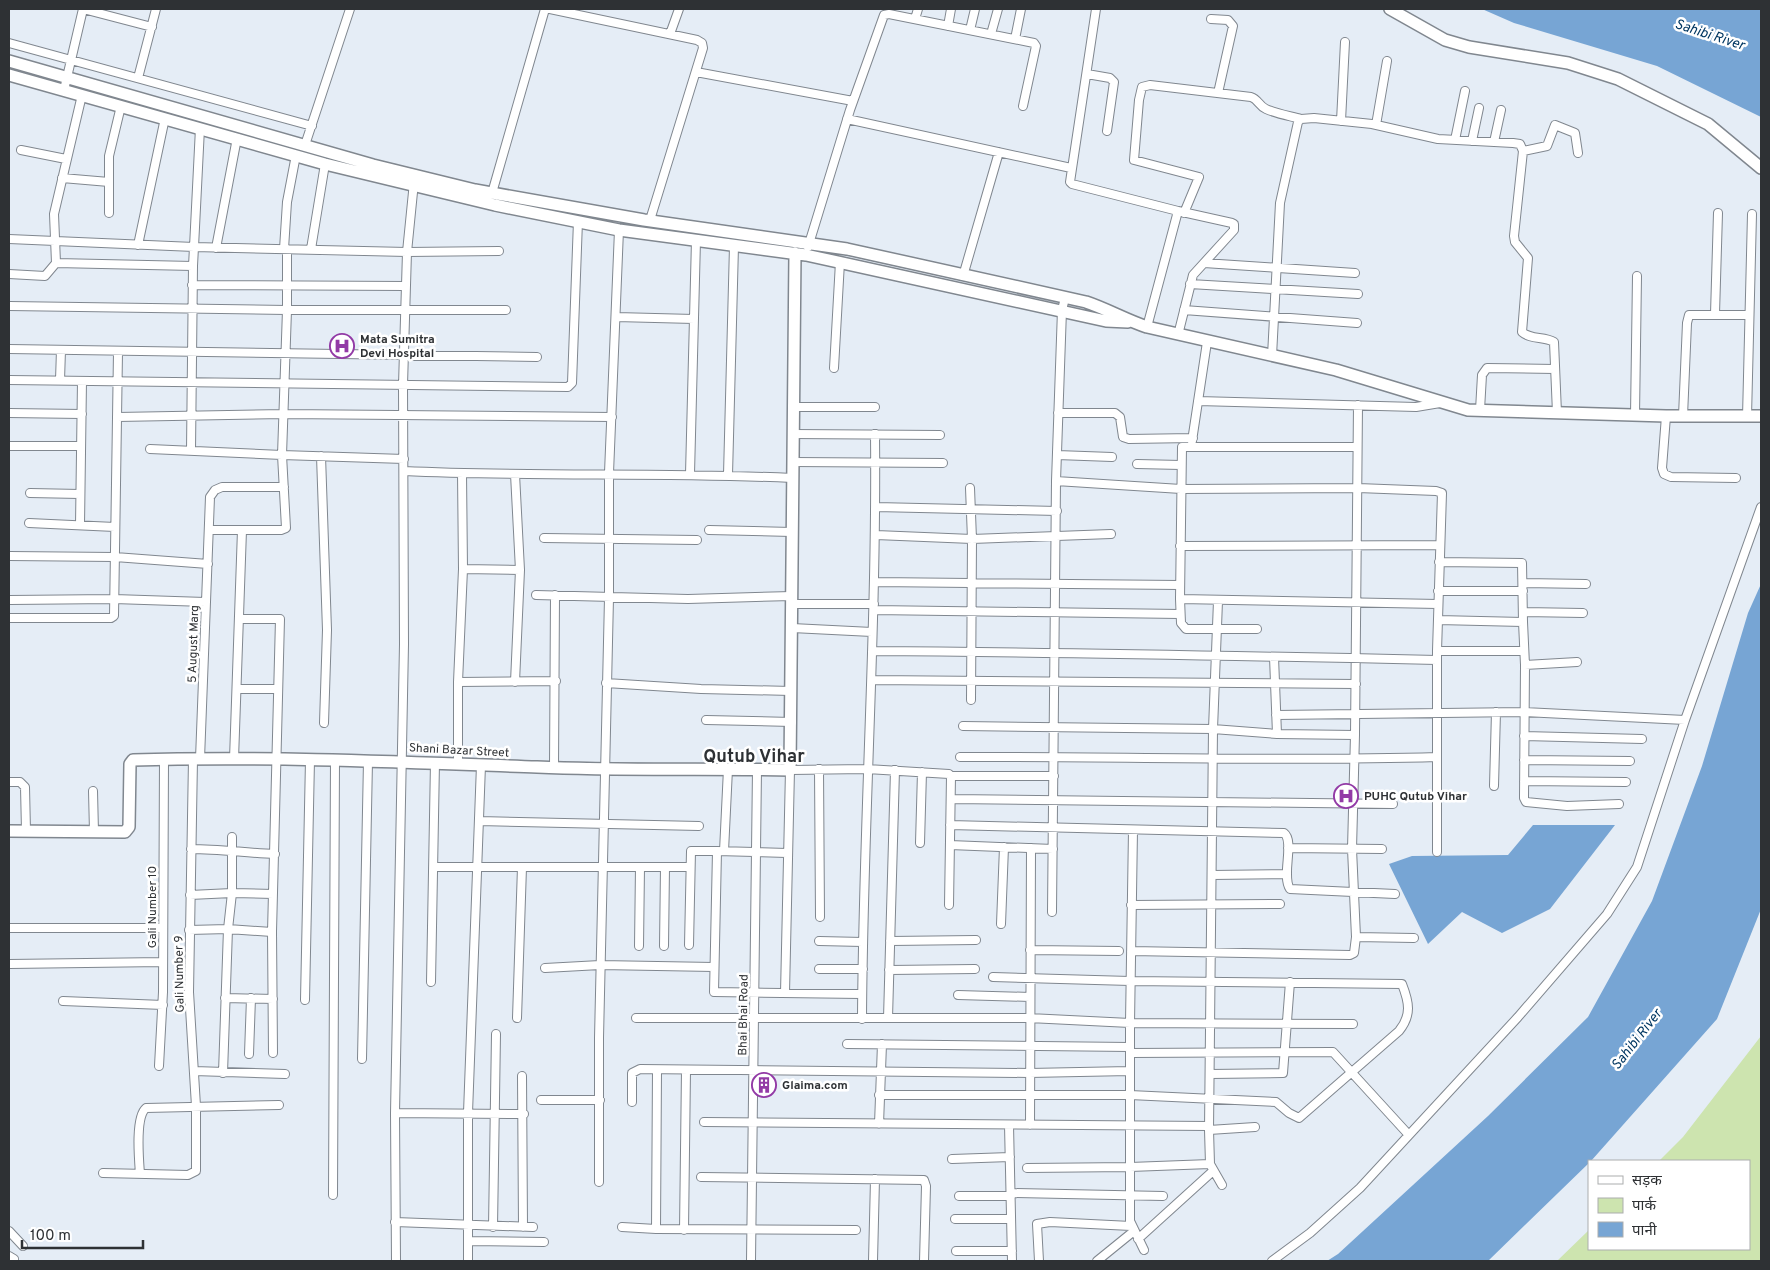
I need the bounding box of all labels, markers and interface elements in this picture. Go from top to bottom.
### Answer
water label: Sahibi River [1673,16,1748,55]
place label: Mata Sumitra Devi Hospital [360,332,435,362]
hospital icon: Mata Sumitra Devi Hospital [329,333,355,359]
street label: 5 August Marg [185,605,203,683]
street label: Shani Bazar Street [408,740,510,762]
district label: Qutub Vihar [703,746,805,769]
hospital icon: PUHC Qutub Vihar [1333,783,1359,809]
place label: PUHC Qutub Vihar [1364,789,1467,805]
street label: Gali Number 10 [145,866,161,948]
street label: Gali Number 9 [171,935,189,1013]
street label: Bhai Bhai Road [735,974,753,1056]
water label: Sahibi River [1608,1005,1667,1074]
building icon: Glaima.com [751,1072,777,1098]
place label: Glaima.com [782,1078,848,1094]
legend [1588,1160,1750,1250]
text: सड़क [1632,1172,1662,1191]
text: पार्क [1632,1196,1656,1216]
scale bar [22,1218,144,1250]
text: पानी [1632,1222,1658,1241]
text: 100 m [30,1227,71,1246]

